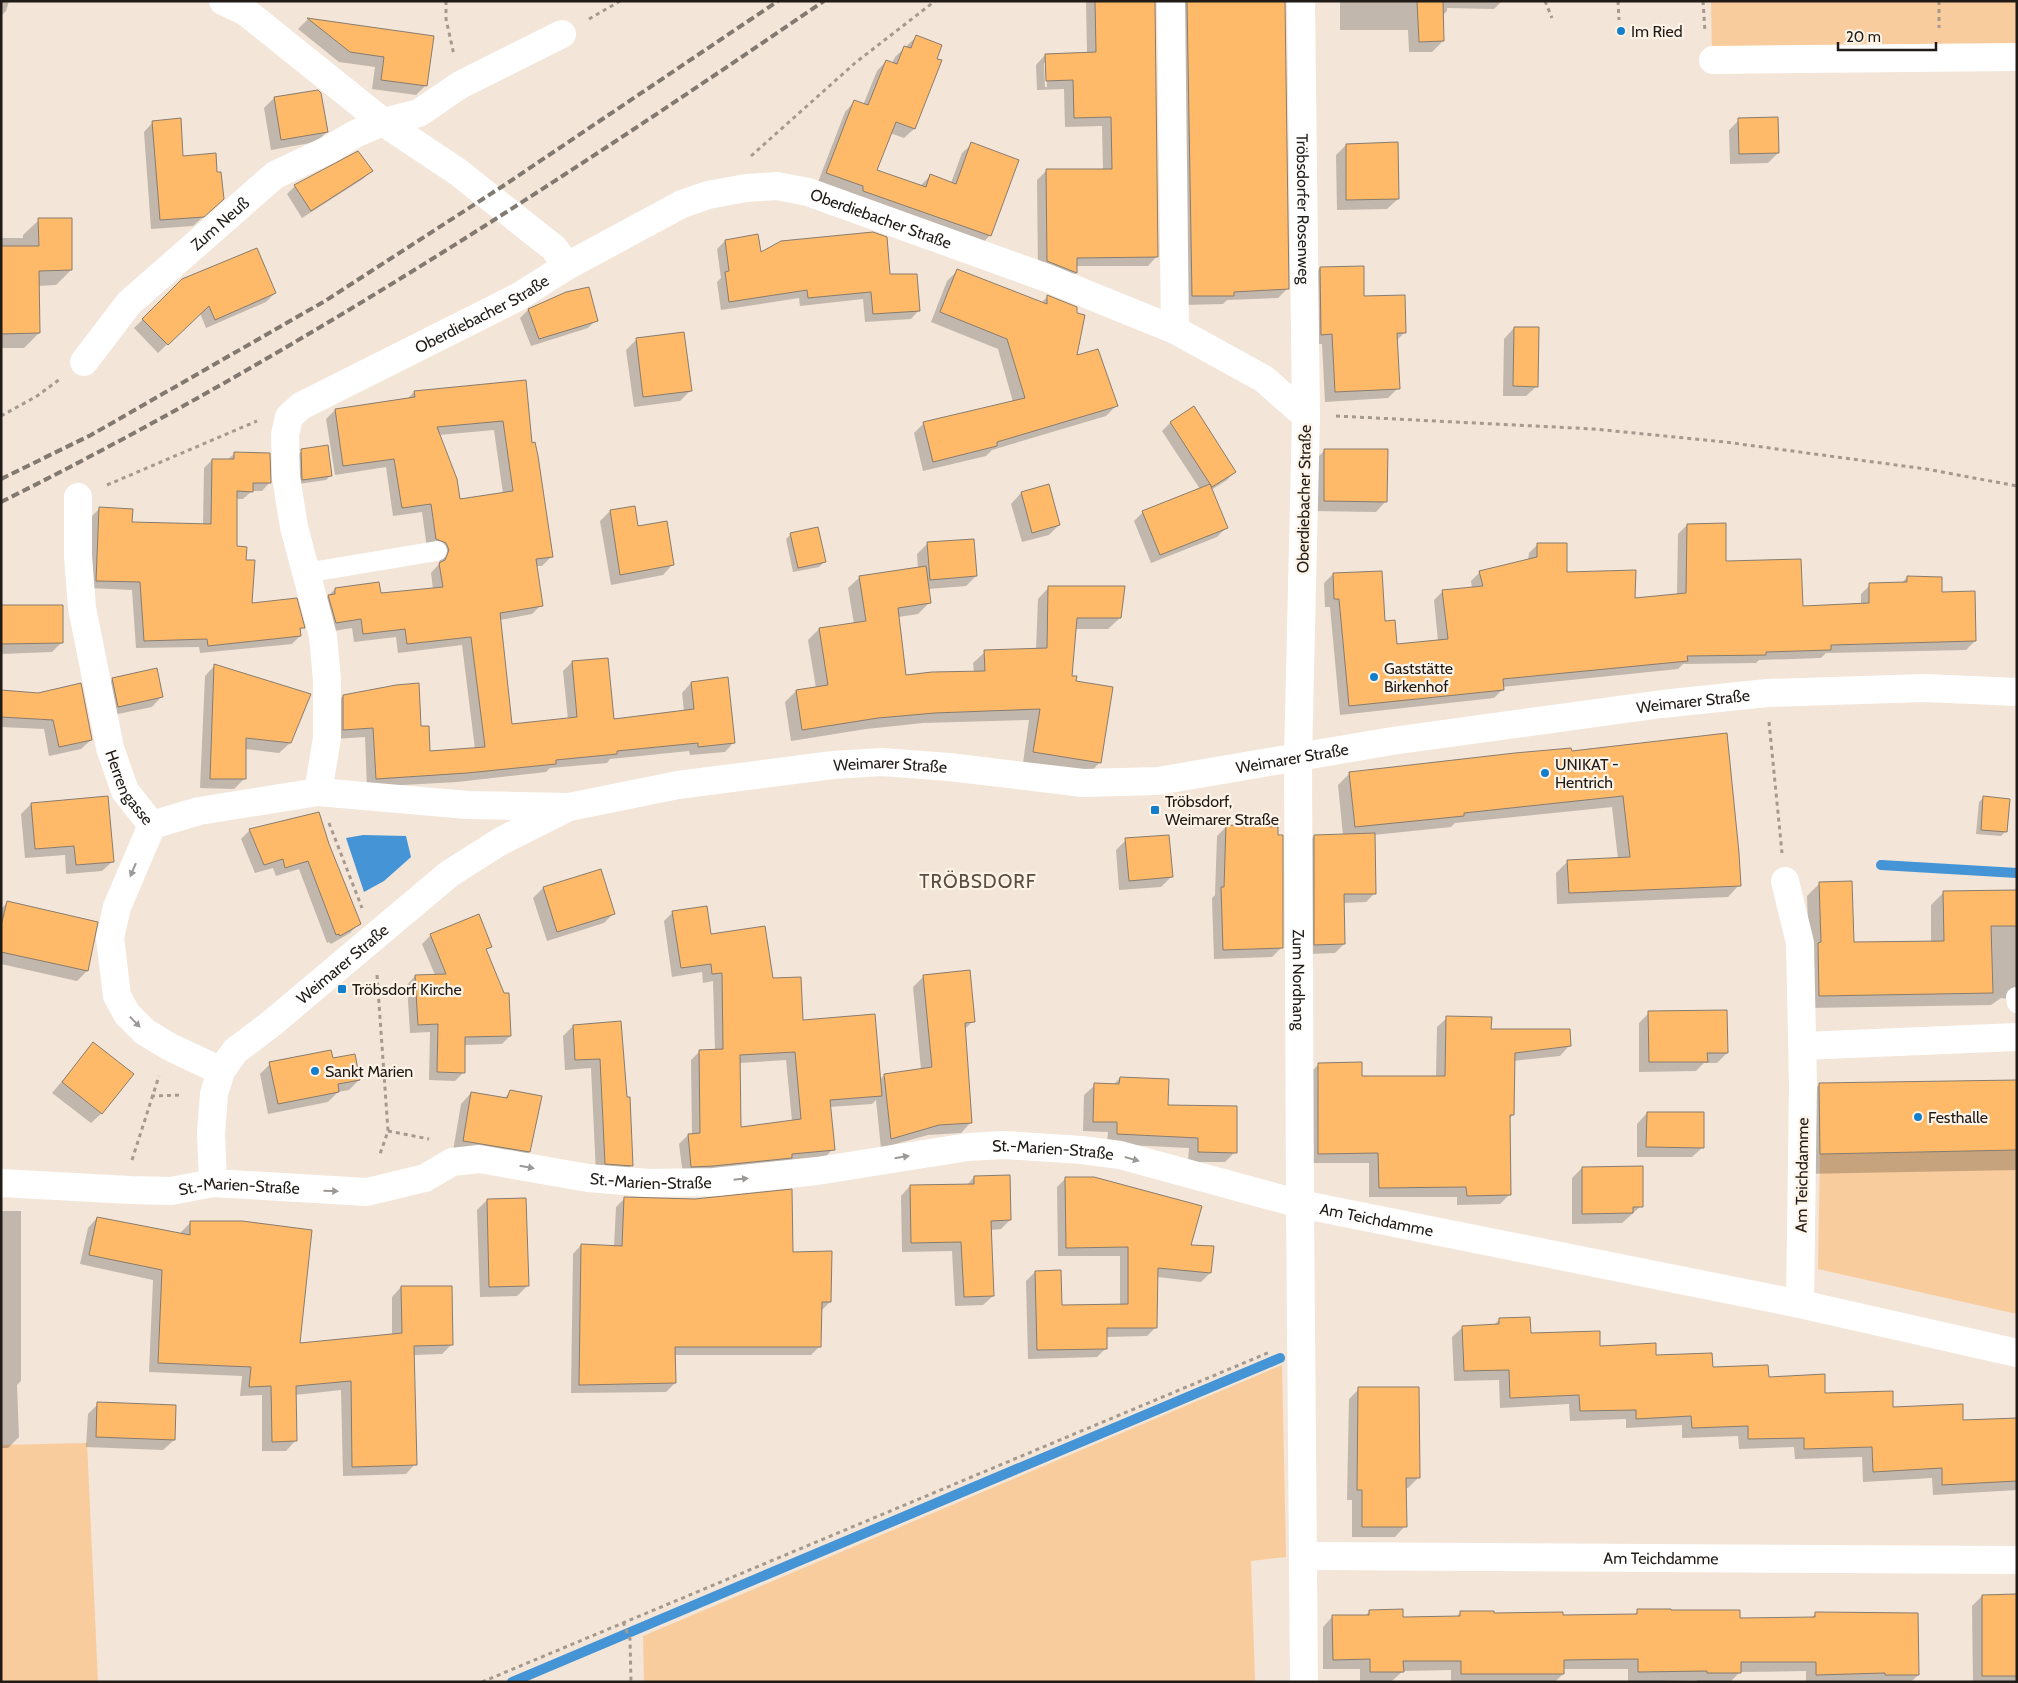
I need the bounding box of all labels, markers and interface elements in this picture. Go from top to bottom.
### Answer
scale bar [1838,20,1936,52]
place label: Im Ried [1631,22,1683,41]
marker: Im Ried [1615,25,1627,37]
text: 20 m [1846,28,1881,46]
street label: Tröbsdorfer Rosenweg [1293,134,1314,285]
street label: Oberdiebacher Straße [808,184,954,252]
street label: Zum Neuß [187,193,253,254]
street label: Oberdiebacher Straße [412,271,552,357]
street label: Oberdiebacher Straße [1293,425,1315,573]
place label: Gaststätte Birkenhof [1384,659,1453,696]
marker: Gaststätte Birkenhof [1368,671,1380,683]
street label: Weimarer Straße [1635,685,1751,717]
street label: Weimarer Straße [1234,739,1350,777]
street label: Herrengasse [102,747,157,828]
street label: Weimarer Straße [833,752,948,776]
place label: UNIKAT - Hentrich [1555,755,1619,792]
marker: UNIKAT - Hentrich [1539,767,1551,779]
place label: Tröbsdorf, Weimarer Straße [1165,792,1279,829]
marker: Tröbsdorf, Weimarer Straße [1149,804,1161,816]
one-way arrow [129,863,137,878]
district label: TRÖBSDORF [919,870,1037,893]
street label: Weimarer Straße [293,920,392,1008]
street label: Zum Nordhang [1289,929,1309,1032]
place label: Tröbsdorf Kirche [352,980,462,999]
marker: Tröbsdorf Kirche [336,983,348,995]
one-way arrow [128,1016,140,1028]
place label: Sankt Marien [325,1062,413,1081]
marker: Sankt Marien [309,1065,321,1077]
place label: Festhalle [1928,1108,1988,1127]
marker: Festhalle [1912,1111,1924,1123]
street label: Am Teichdamme [1791,1117,1813,1233]
street label: St.-Marien-Straße [992,1135,1115,1164]
one-way arrow [894,1153,910,1161]
one-way arrow [1125,1156,1140,1164]
one-way arrow [519,1164,535,1172]
street label: St.-Marien-Straße [589,1169,712,1193]
street label: St.-Marien-Straße [177,1173,300,1199]
one-way arrow [733,1175,749,1183]
one-way arrow [323,1187,339,1195]
street label: Am Teichdamme [1318,1199,1435,1240]
street label: Am Teichdamme [1603,1548,1719,1568]

